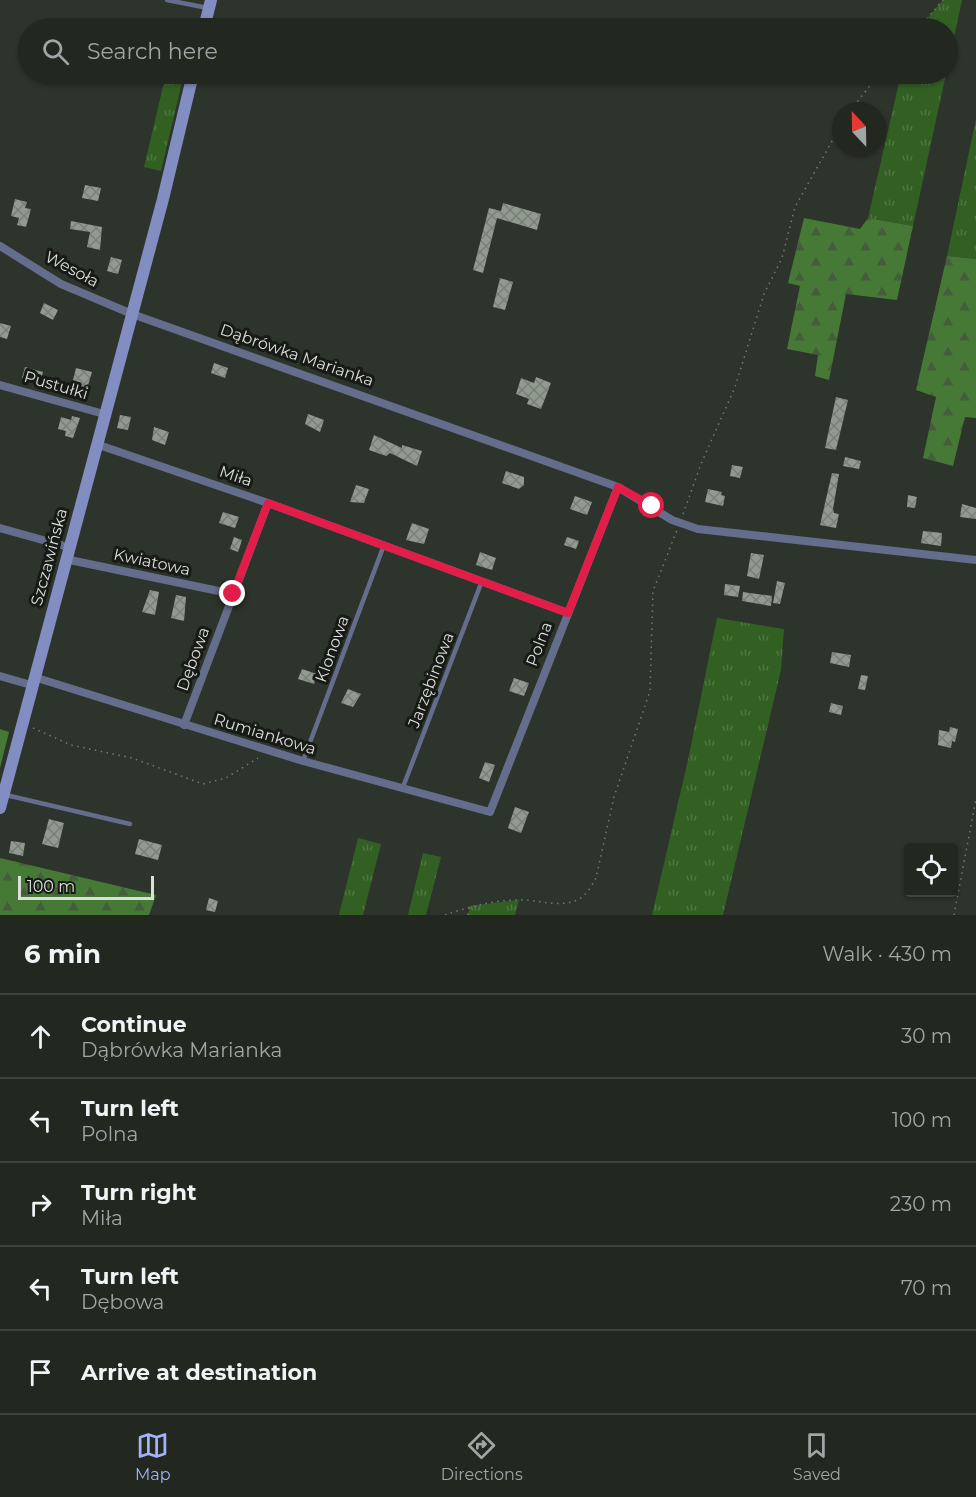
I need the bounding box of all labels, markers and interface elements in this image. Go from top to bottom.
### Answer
search box [18,18,958,84]
icon: search [39,35,72,68]
text: Search here [87,38,218,65]
north arrow [832,102,886,156]
street label: Wesoła [42,247,102,291]
street label: Dąbrówka Marianka [218,320,376,390]
street label: Pustułki [22,367,90,403]
street label: Miła [217,462,255,490]
route start [638,492,664,518]
street label: Szczawińska [27,506,71,608]
street label: Kwiatowa [112,545,192,579]
route end [219,580,245,606]
street label: Klonowa [311,613,353,685]
street label: Polna [522,619,556,669]
street label: Dębowa [173,624,213,694]
street label: Jarzębinowa [404,630,458,731]
street label: Rumiankowa [212,709,318,759]
map controls [904,843,958,897]
button: locate [904,843,958,897]
scale bar [18,873,154,900]
text: 100 m [27,877,75,896]
text: 6 min [24,938,101,970]
text: Walk · 430 m [822,942,952,966]
text: Continue [81,1011,187,1038]
icon: ahead [24,1020,57,1053]
text: 30 m [901,1024,952,1048]
text: Dąbrówka Marianka [81,1038,282,1062]
text: Turn left [81,1095,179,1122]
icon: left [24,1104,57,1137]
text: 100 m [892,1108,952,1132]
text: Polna [81,1122,138,1146]
text: Turn right [81,1179,196,1206]
icon: right [24,1188,57,1221]
text: 230 m [890,1192,952,1216]
text: Miła [81,1206,123,1230]
text: Turn left [81,1263,179,1290]
icon: left [24,1272,57,1305]
text: 70 m [901,1276,952,1300]
text: Dębowa [81,1290,164,1314]
icon: arrive [24,1356,57,1389]
text: Arrive at destination [81,1359,317,1386]
tab: Map [135,1429,171,1484]
tab: Directions [441,1429,523,1484]
tab: Saved [793,1429,841,1484]

